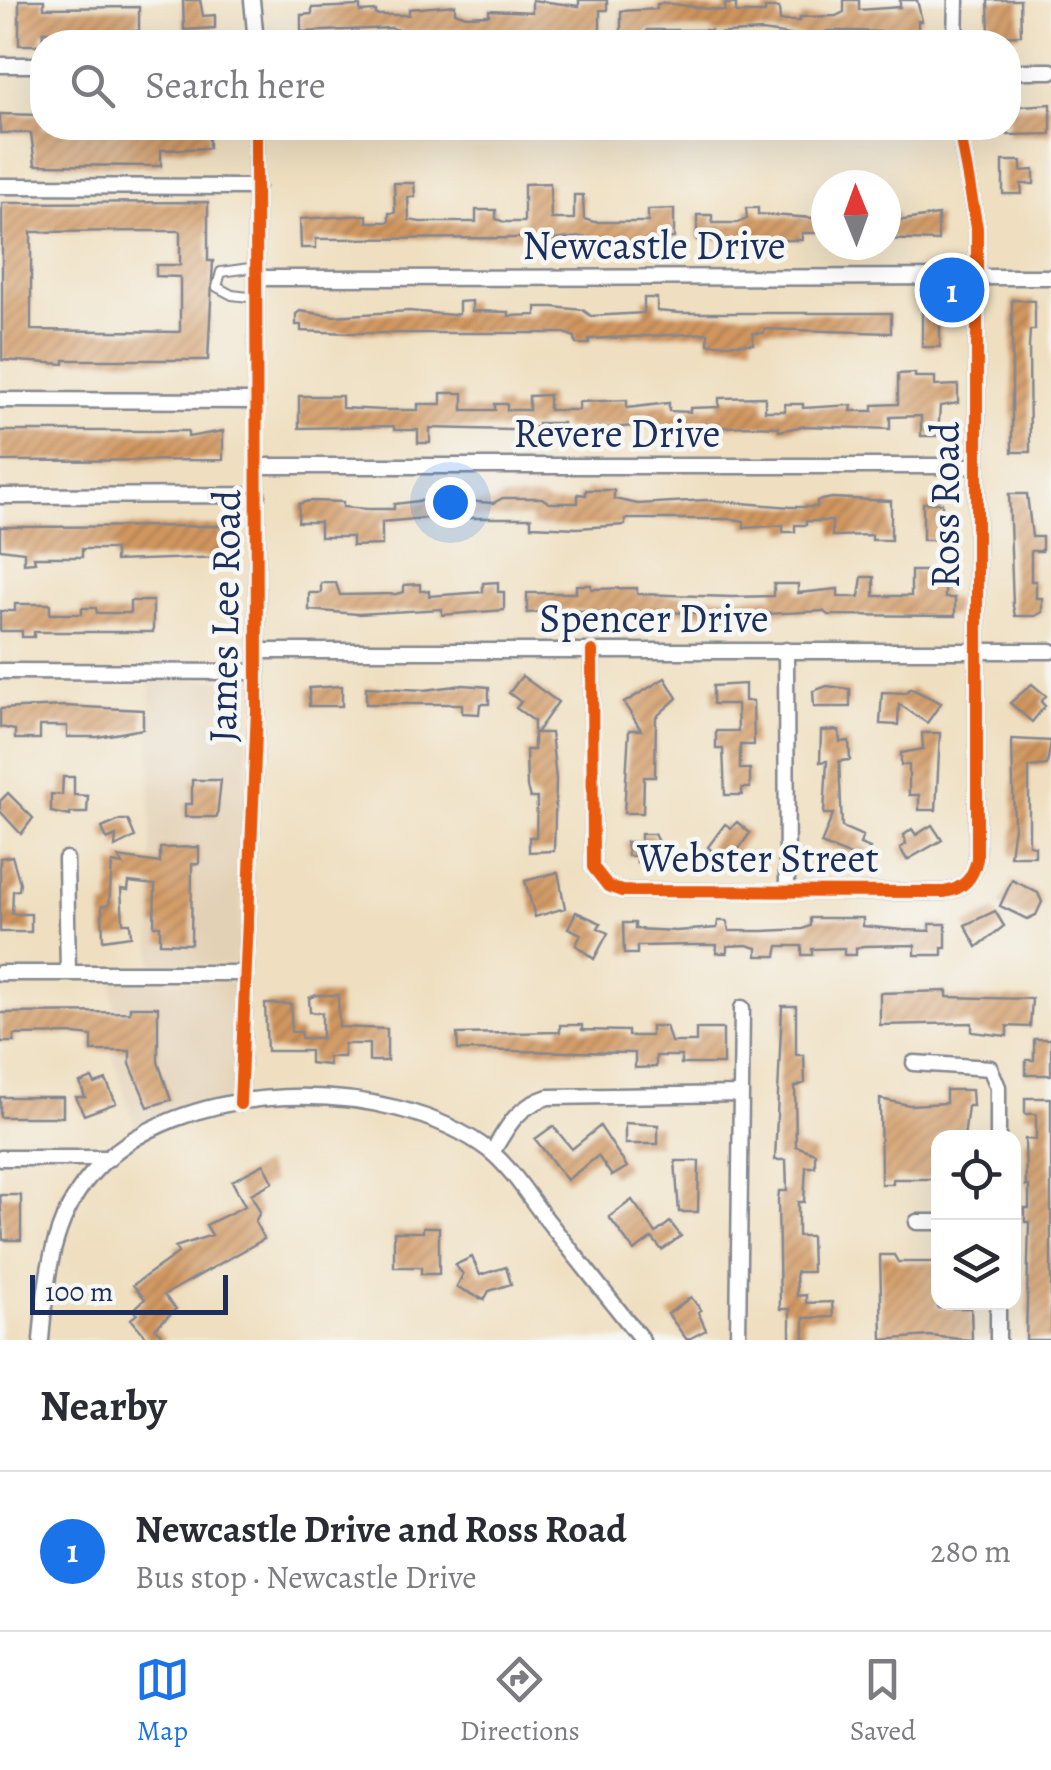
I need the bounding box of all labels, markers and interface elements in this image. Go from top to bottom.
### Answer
search box [30,30,1021,140]
icon: search [65,58,120,113]
text: Search here [145,59,326,111]
north arrow [811,170,901,260]
street label: Newcastle Drive [522,218,786,273]
pin: 1 [920,252,984,328]
street label: Revere Drive [514,406,720,461]
street label: Ross Road [918,421,973,588]
your location [425,477,476,528]
street label: James Lee Road [195,489,254,743]
street label: Spencer Drive [539,591,769,646]
street label: Webster Street [636,831,879,886]
map controls [931,1130,1021,1310]
button: locate [931,1130,1021,1220]
button: layers [931,1220,1021,1310]
scale bar [30,1270,228,1314]
text: 100 m [45,1273,113,1311]
text: Nearby [40,1377,167,1434]
text: Newcastle Drive and Ross Road [135,1503,627,1555]
text: 1 [67,1529,78,1573]
text: 280 m [930,1529,1011,1573]
text: Bus stop · Newcastle Drive [135,1555,477,1599]
tab: Map [135,1652,190,1750]
tab: Directions [460,1652,580,1750]
tab: Saved [850,1652,916,1750]

